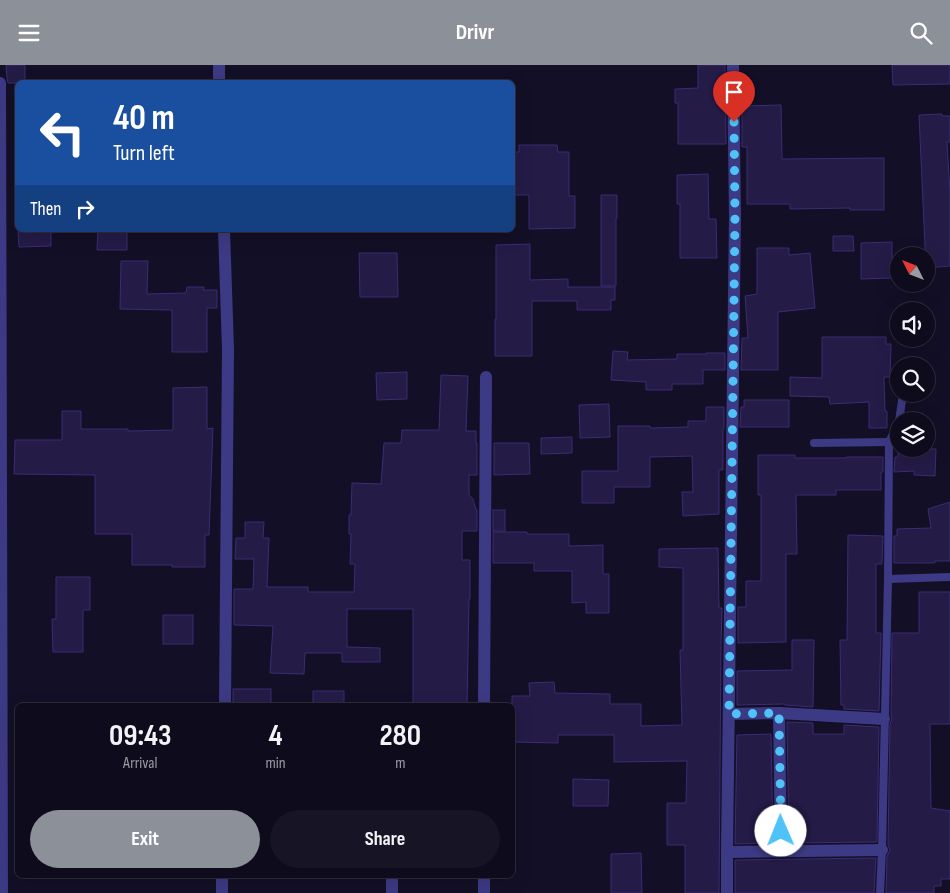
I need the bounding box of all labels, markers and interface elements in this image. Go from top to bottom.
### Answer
icon: menu [15,19,43,47]
text: Drivr [456,19,494,46]
icon: search [907,19,935,47]
pin [713,71,755,122]
icon: arrive [720,78,748,106]
text: 40 m [113,97,175,140]
icon: left [30,100,95,165]
text: Turn left [113,140,175,167]
icon: right [71,195,99,223]
text: Then [30,198,61,221]
north arrow [890,247,935,293]
map controls [890,247,935,457]
button: sound [890,302,935,347]
button: search [890,357,935,402]
button: layers [890,412,935,457]
text: 09:43 [109,718,172,754]
text: 4 [269,718,282,754]
text: 280 [379,718,421,754]
text: Arrival [123,754,157,773]
text: min [265,754,286,773]
text: m [395,754,405,773]
position arrow [754,804,806,856]
button: Exit [30,810,260,868]
button: Share [270,810,500,868]

